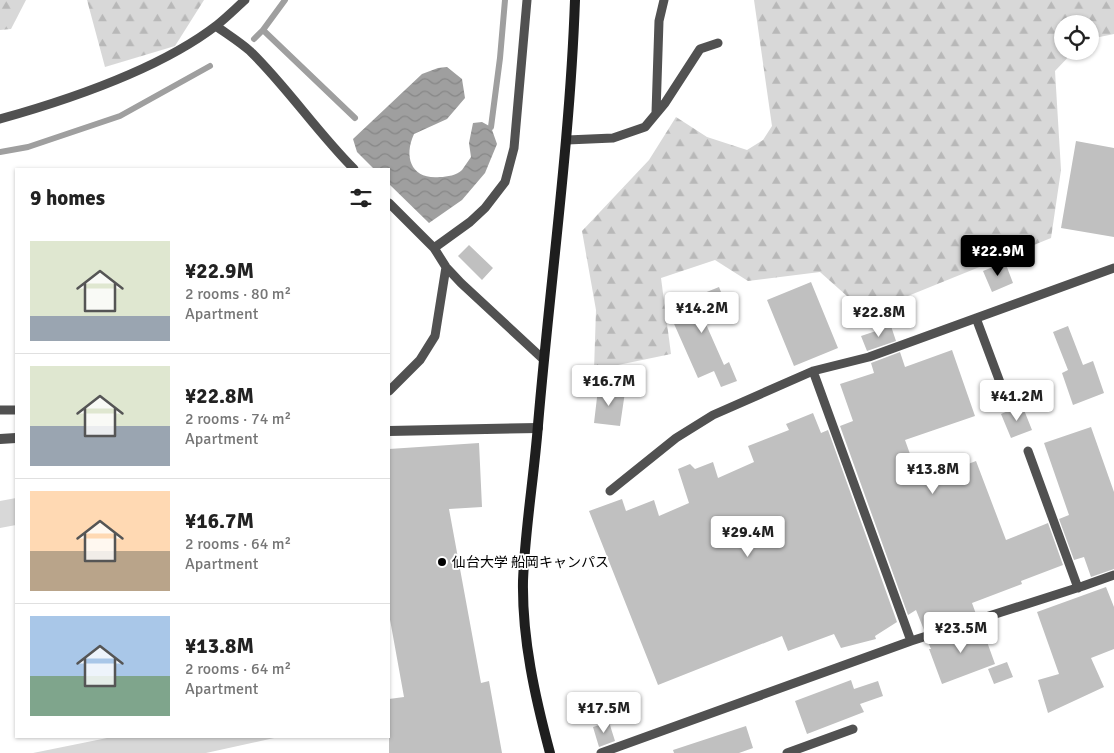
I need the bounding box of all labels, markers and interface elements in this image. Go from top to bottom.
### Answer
map controls [1054,15,1099,60]
button: locate [1054,15,1099,60]
icon: filters [347,184,375,212]
text: 9 homes [30,185,105,211]
pin: ¥22.9M [957,234,1039,277]
text: ¥22.9M [972,241,1024,261]
text: ¥22.9M [185,258,254,284]
icon: home [70,261,130,321]
text: 2 rooms · 80 m² [185,284,291,304]
pin: ¥14.2M [661,292,743,334]
pin: ¥22.8M [838,296,920,338]
text: ¥14.2M [676,298,728,318]
text: ¥22.8M [853,302,905,322]
text: Apartment [185,304,258,324]
pin: ¥16.7M [568,364,650,407]
text: ¥16.7M [583,371,635,391]
pin: ¥41.2M [976,380,1058,422]
text: ¥22.8M [185,383,254,409]
icon: home [70,386,130,446]
text: ¥41.2M [991,386,1043,406]
text: 2 rooms · 74 m² [185,409,291,429]
text: Apartment [185,429,258,449]
pin: ¥13.8M [892,452,974,495]
text: ¥13.8M [907,459,959,479]
text: ¥16.7M [185,508,254,534]
icon: home [70,511,130,571]
pin: ¥29.4M [707,516,789,558]
text: ¥29.4M [722,522,774,542]
text: 2 rooms · 64 m² [185,534,291,554]
text: Apartment [185,554,258,574]
place label: 仙台大学 船岡キャンパス [452,554,609,571]
marker: 仙台大学 船岡キャンパス [436,556,448,568]
pin: ¥23.5M [920,612,1002,654]
text: ¥23.5M [935,618,987,638]
text: ¥13.8M [185,633,254,659]
icon: home [70,636,130,696]
text: 2 rooms · 64 m² [185,659,291,679]
text: Apartment [185,679,258,699]
pin: ¥17.5M [563,692,645,734]
text: ¥17.5M [578,698,630,718]

